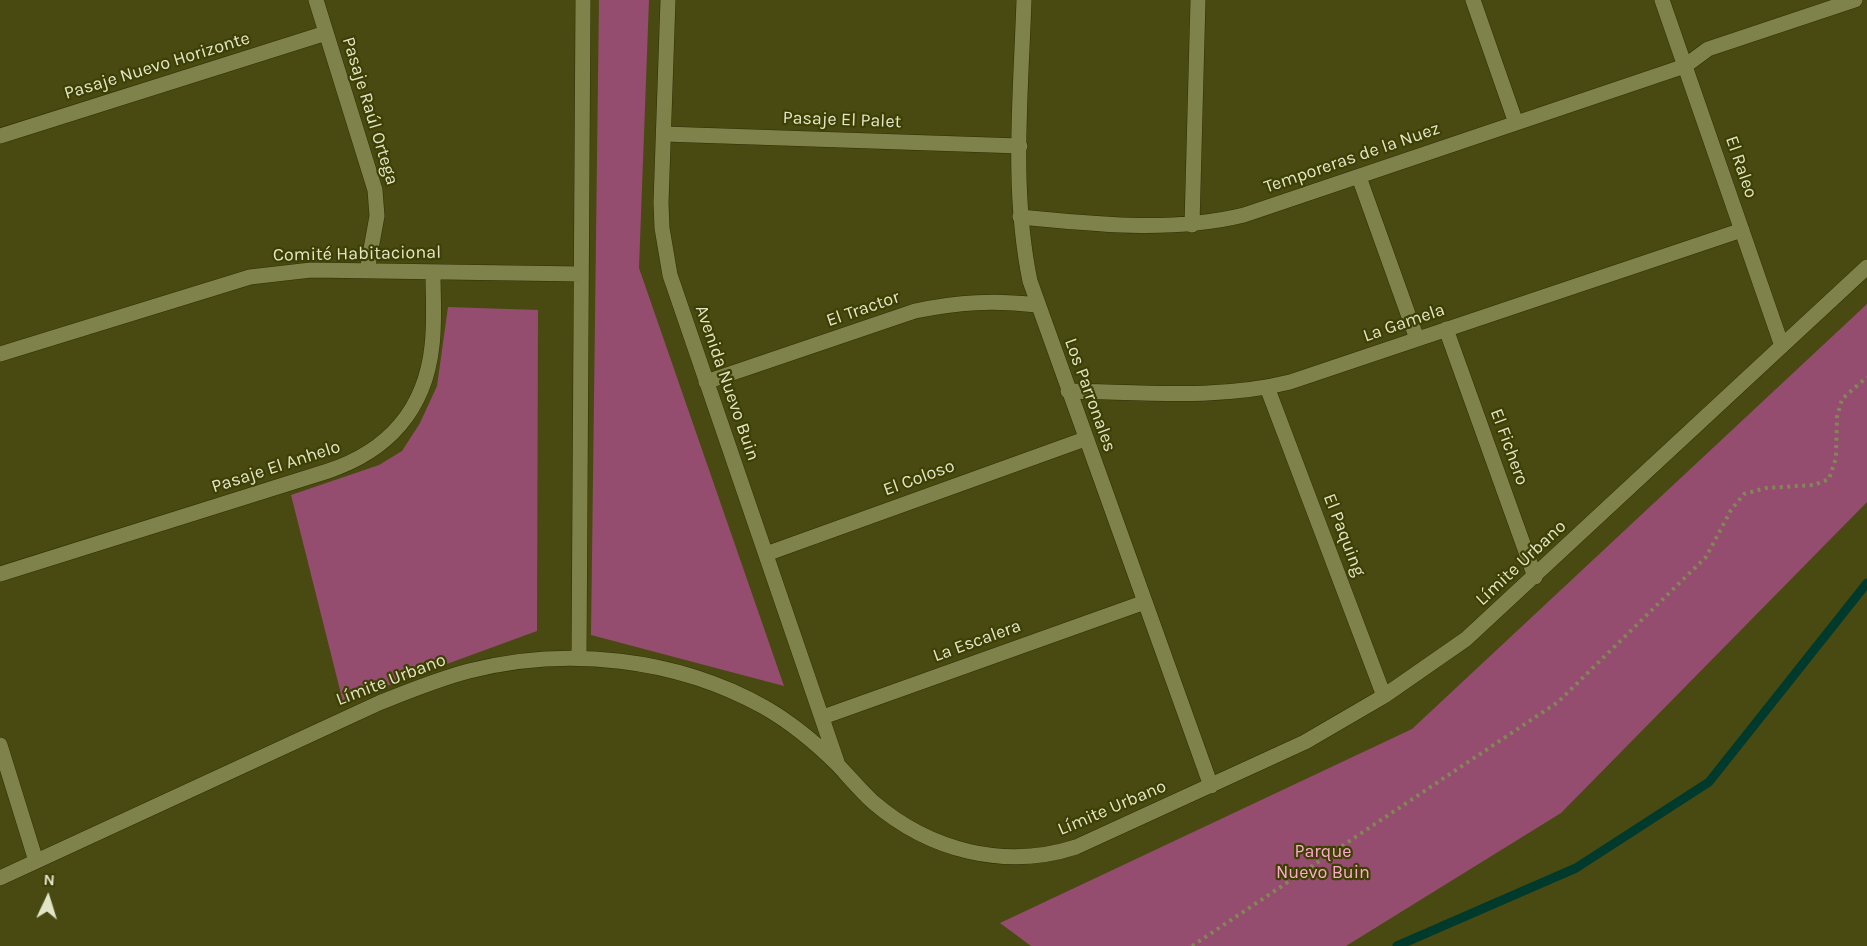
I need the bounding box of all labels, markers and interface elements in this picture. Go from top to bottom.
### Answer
street label: Pasaje Nuevo Horizonte [62,27,252,105]
street label: Pasaje Raúl Ortega [337,34,403,188]
street label: Pasaje El Palet [782,107,902,133]
street label: Temporeras de la Nuez [1261,118,1443,198]
street label: El Raleo [1720,133,1762,201]
street label: Comité Habitacional [273,242,441,266]
street label: El Tractor [824,286,902,332]
street label: La Gamela [1360,299,1448,347]
street label: Avenida Nuevo Buin [690,302,764,464]
street label: Los Parronales [1059,335,1121,455]
street label: El Fichero [1485,406,1533,488]
street label: Pasaje El Anhelo [209,436,343,498]
street label: El Coloso [880,455,958,501]
street label: El Paquing [1318,490,1370,580]
street label: Límite Urbano [1471,516,1571,610]
street label: La Escalera [930,615,1024,667]
street label: Límite Urbano [333,649,449,711]
street label: Límite Urbano [1054,775,1170,841]
park label: Parque Nuevo Buin [1276,841,1370,884]
north arrow [18,868,78,928]
text: N [43,870,56,889]

